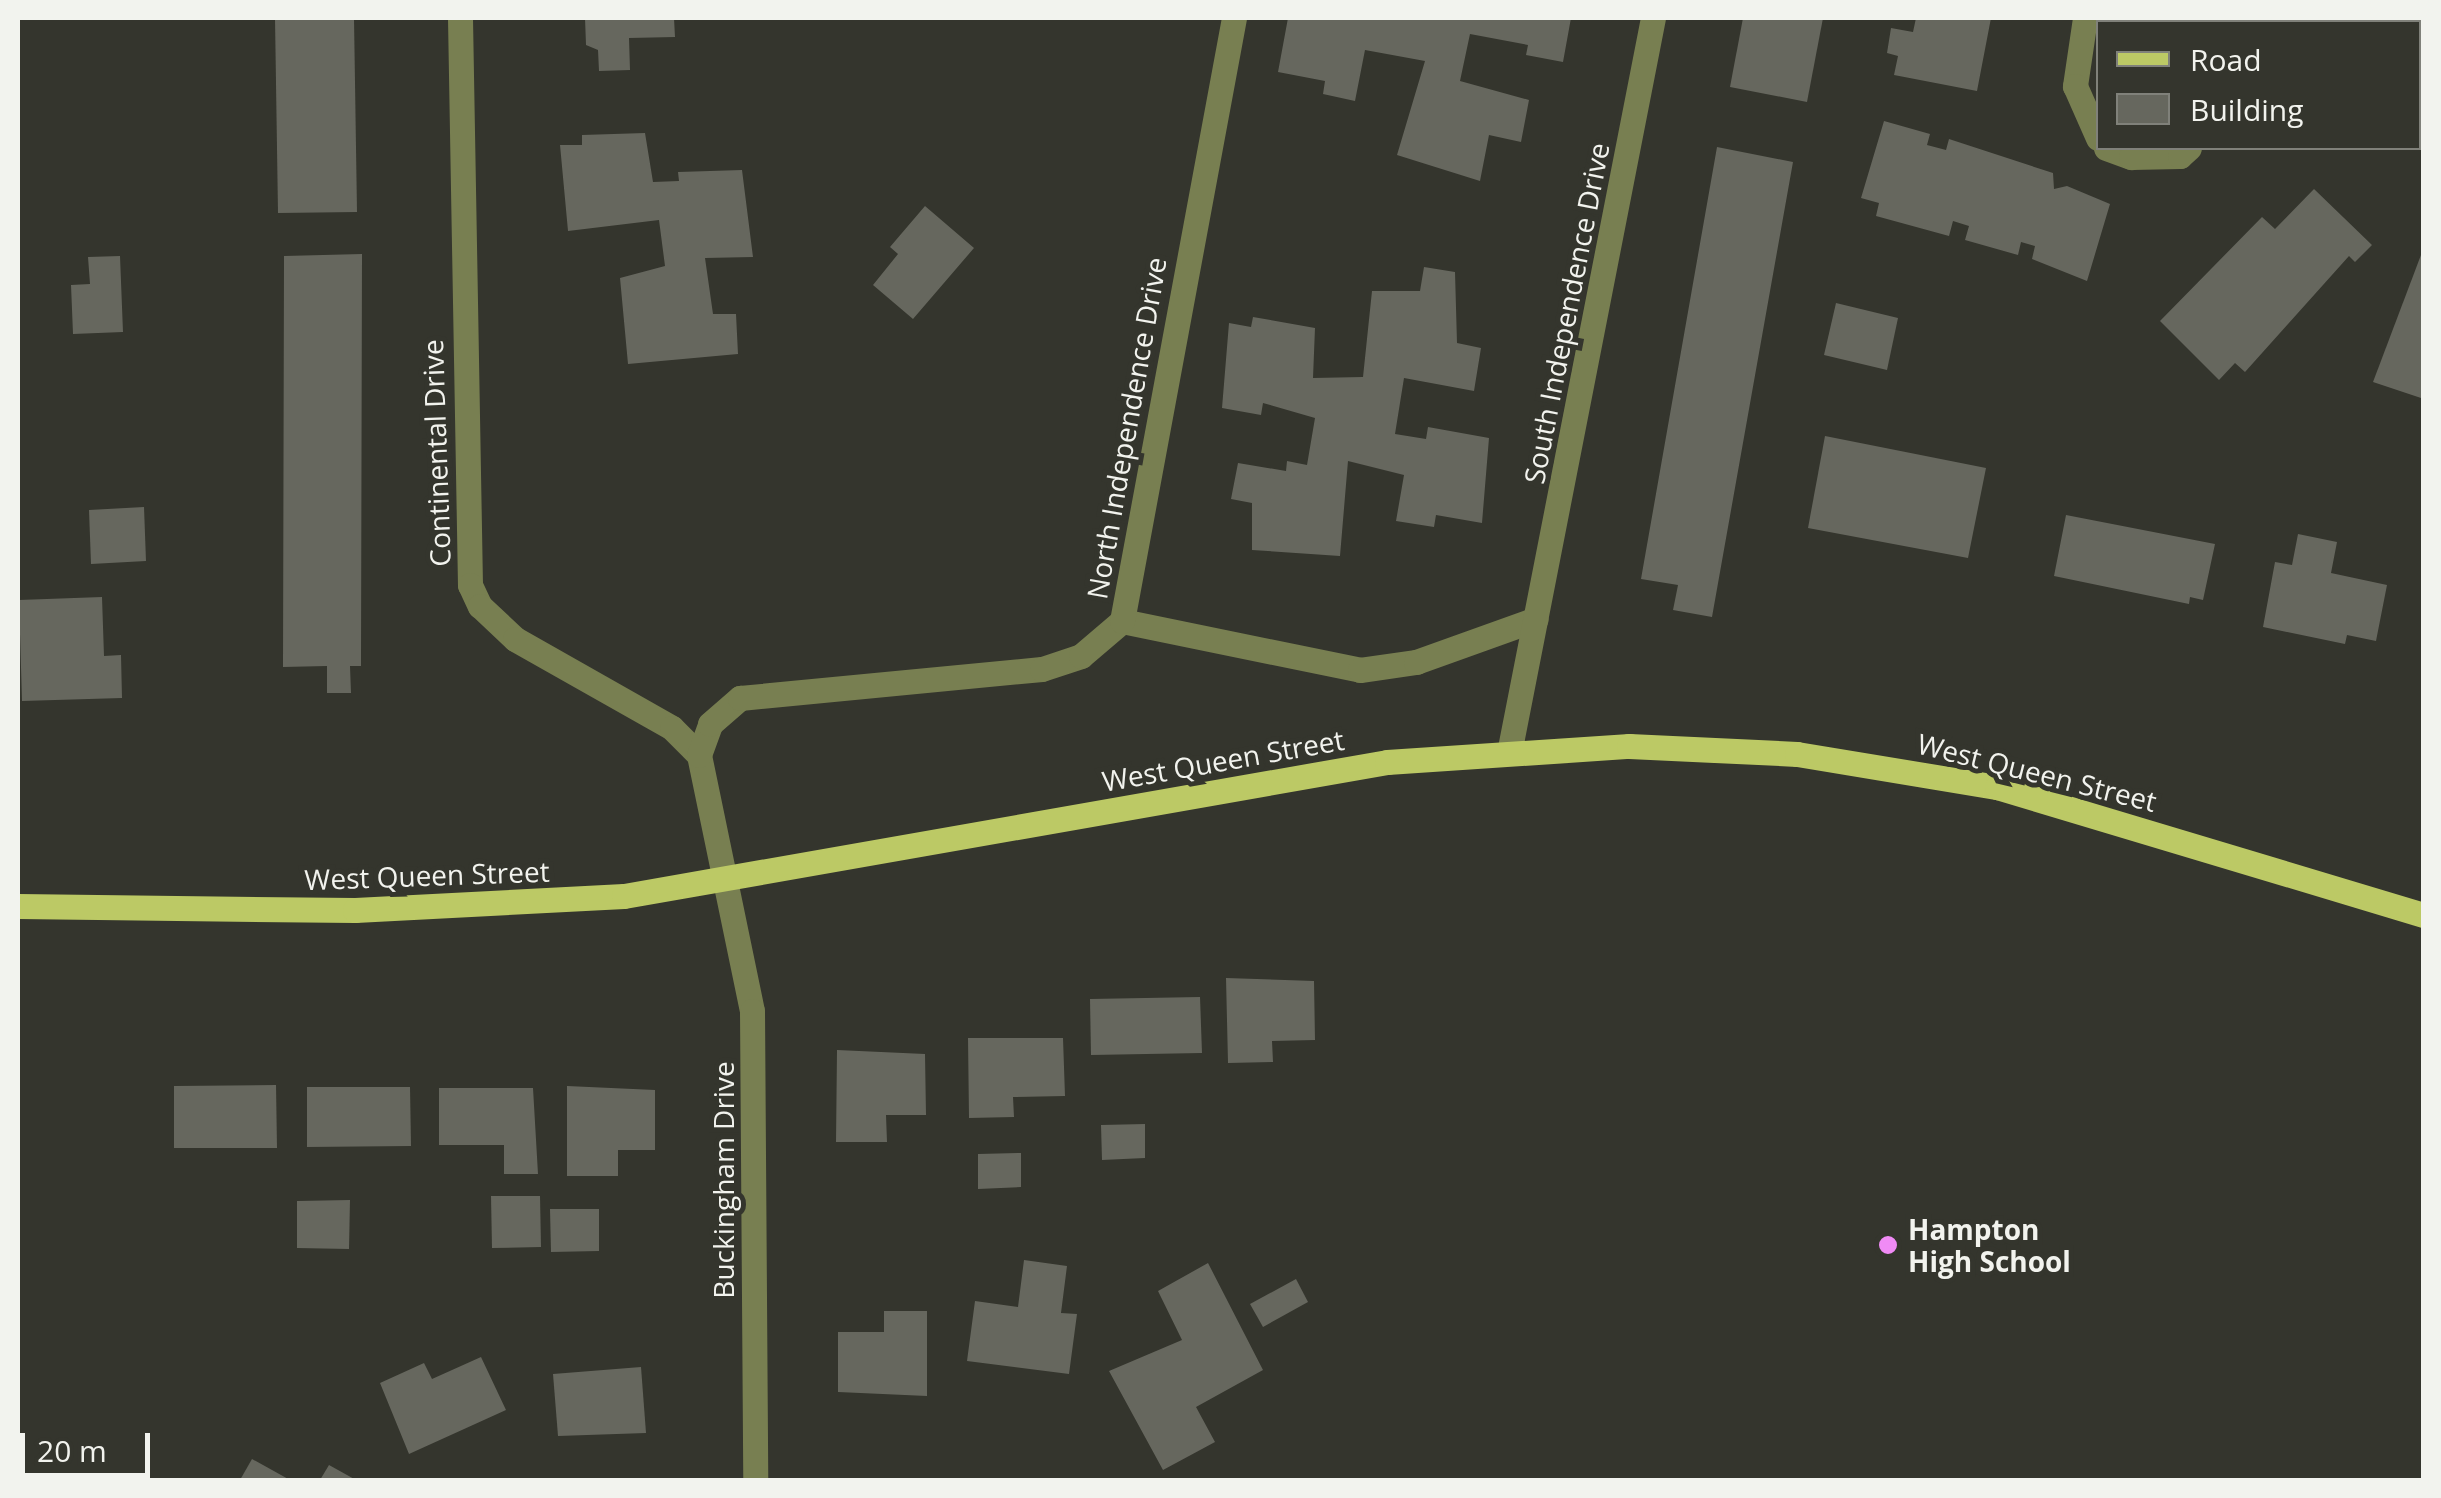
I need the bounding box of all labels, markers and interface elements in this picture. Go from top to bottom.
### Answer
legend [2096,20,2421,150]
text: Road [2190,39,2262,80]
text: Building [2190,89,2304,130]
street label: South Independence Drive [1516,140,1616,486]
street label: North Independence Drive [1079,254,1173,602]
street label: Continental Drive [415,339,457,567]
street label: West Queen Street [1099,722,1347,798]
street label: West Queen Street [1914,726,2160,818]
street label: West Queen Street [304,854,550,896]
street label: Buckingham Drive [706,1061,740,1299]
place label: Hampton High School [1908,1212,2071,1278]
marker: Hampton High School [1877,1234,1899,1256]
scale bar [25,1413,155,1475]
text: 20 m [37,1430,107,1471]

